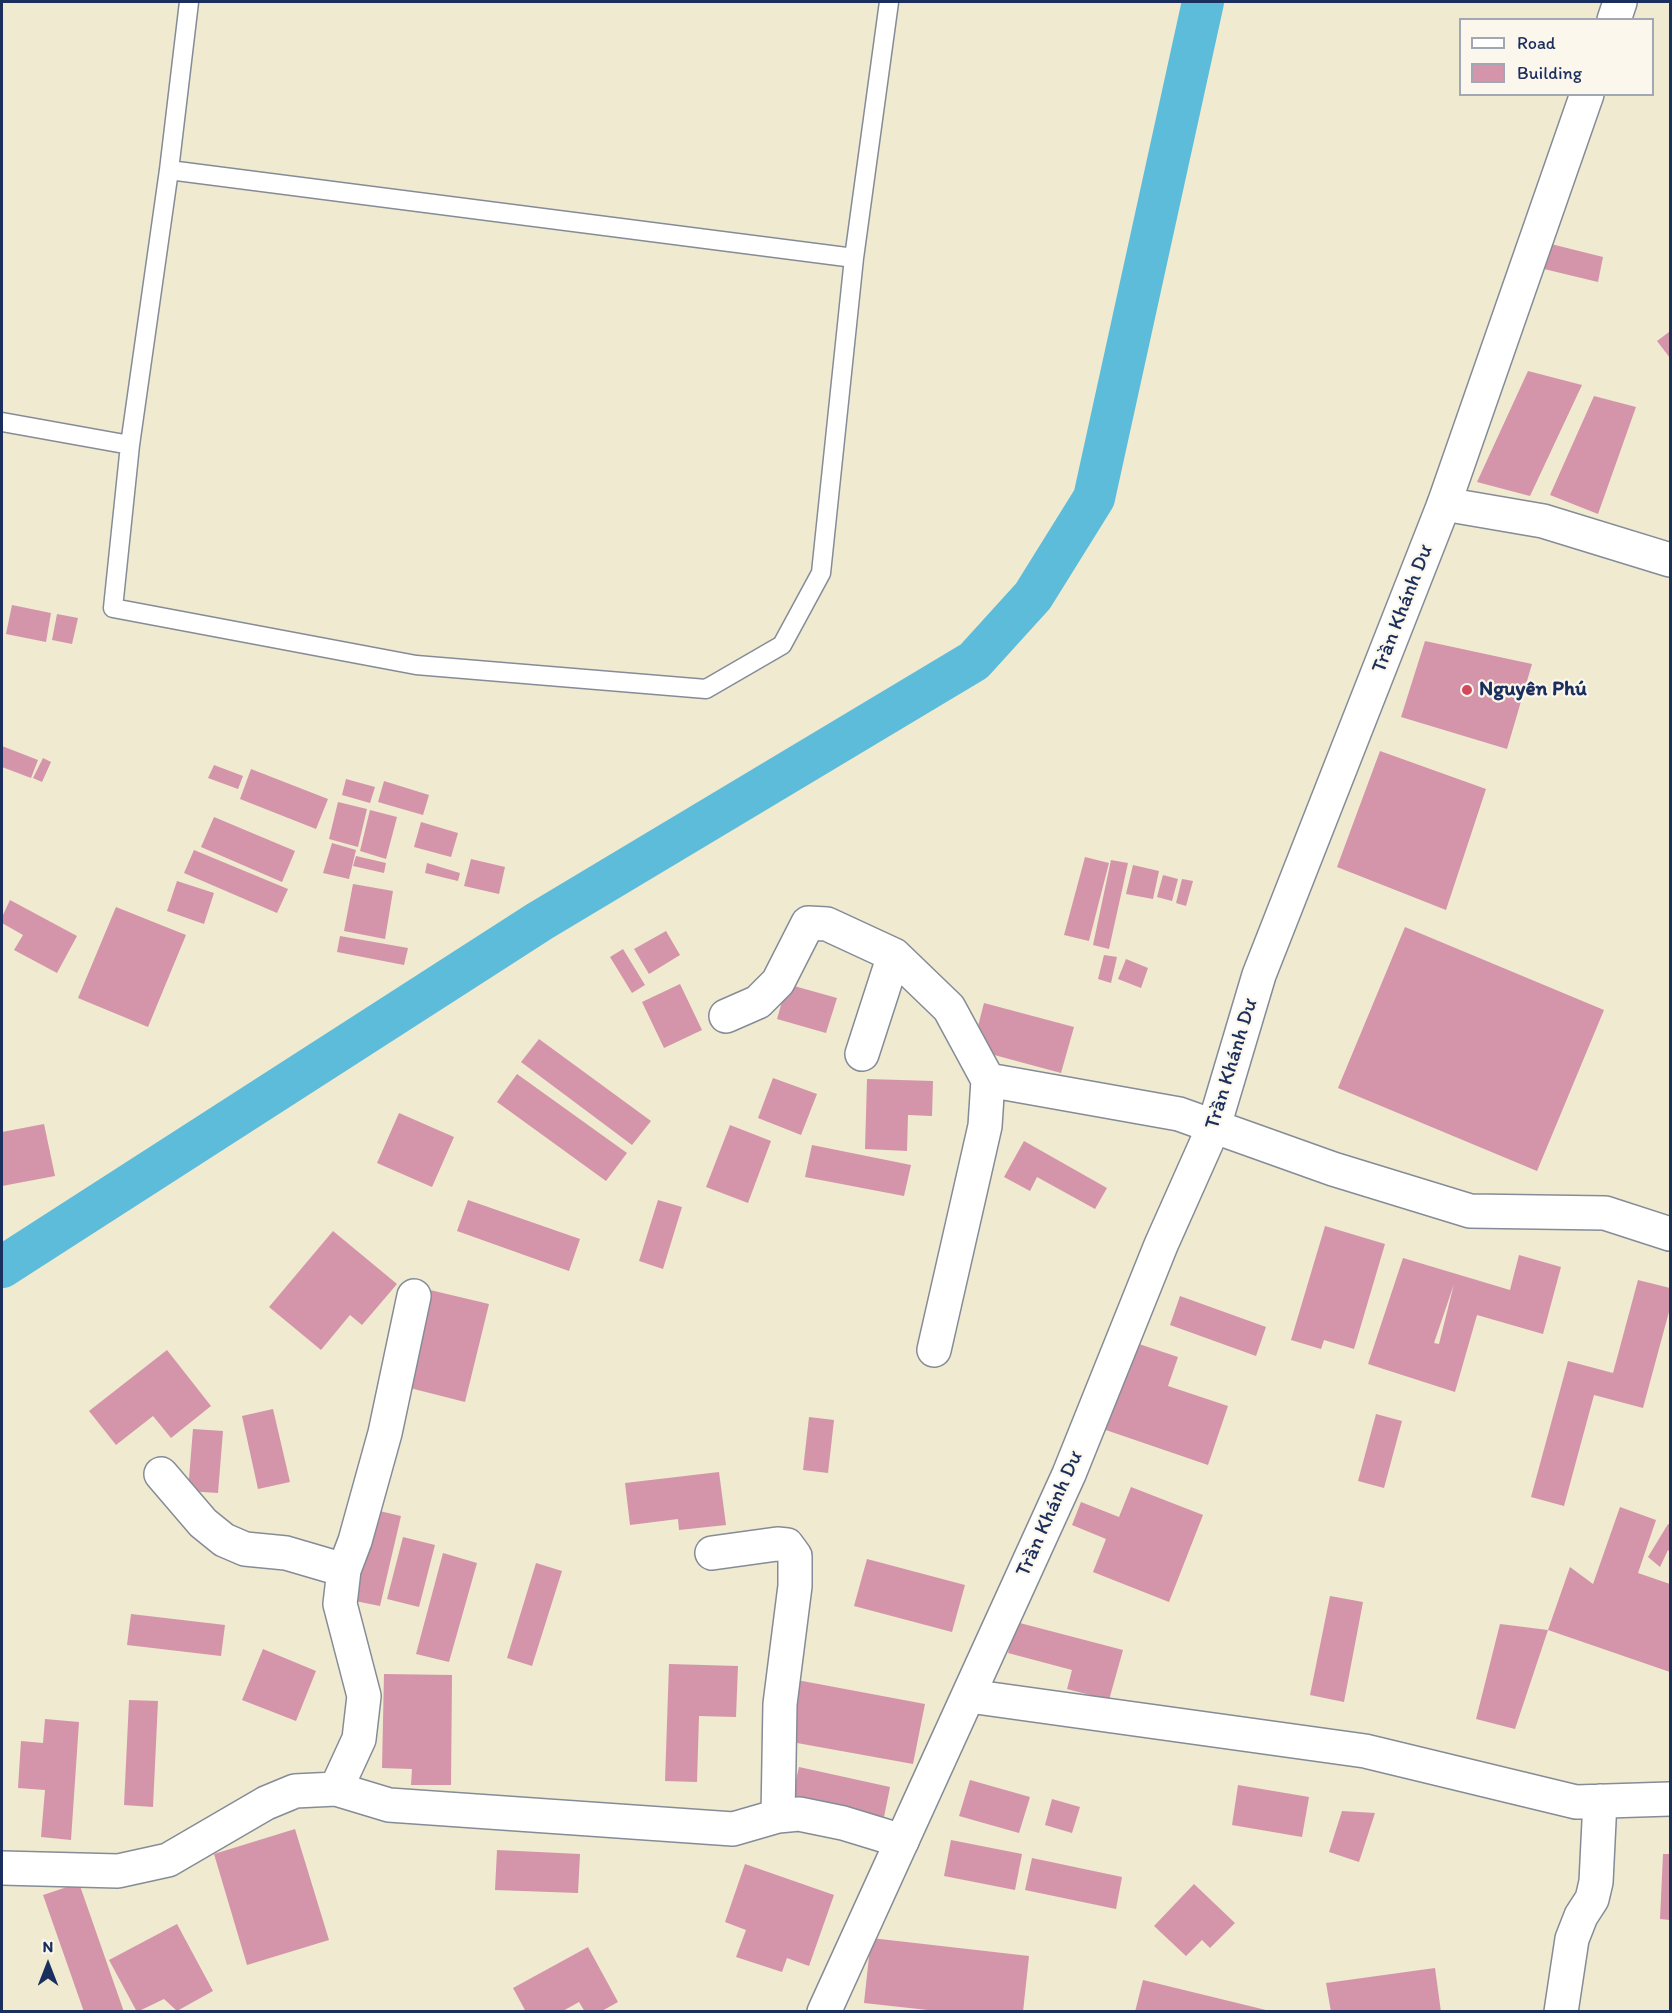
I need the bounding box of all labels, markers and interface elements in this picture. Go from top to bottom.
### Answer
legend [1459,18,1654,96]
text: Road [1517,32,1556,54]
text: Building [1517,62,1582,84]
street label: Trần Khánh Dư [1367,541,1439,677]
place label: Nguyên Phú [1479,677,1587,703]
marker: Nguyên Phú [1460,683,1474,697]
street label: Trần Khánh Dư [1200,996,1264,1132]
street label: Trần Khánh Dư [1011,1447,1089,1581]
north arrow [18,1935,78,1995]
text: N [43,1937,53,1956]

